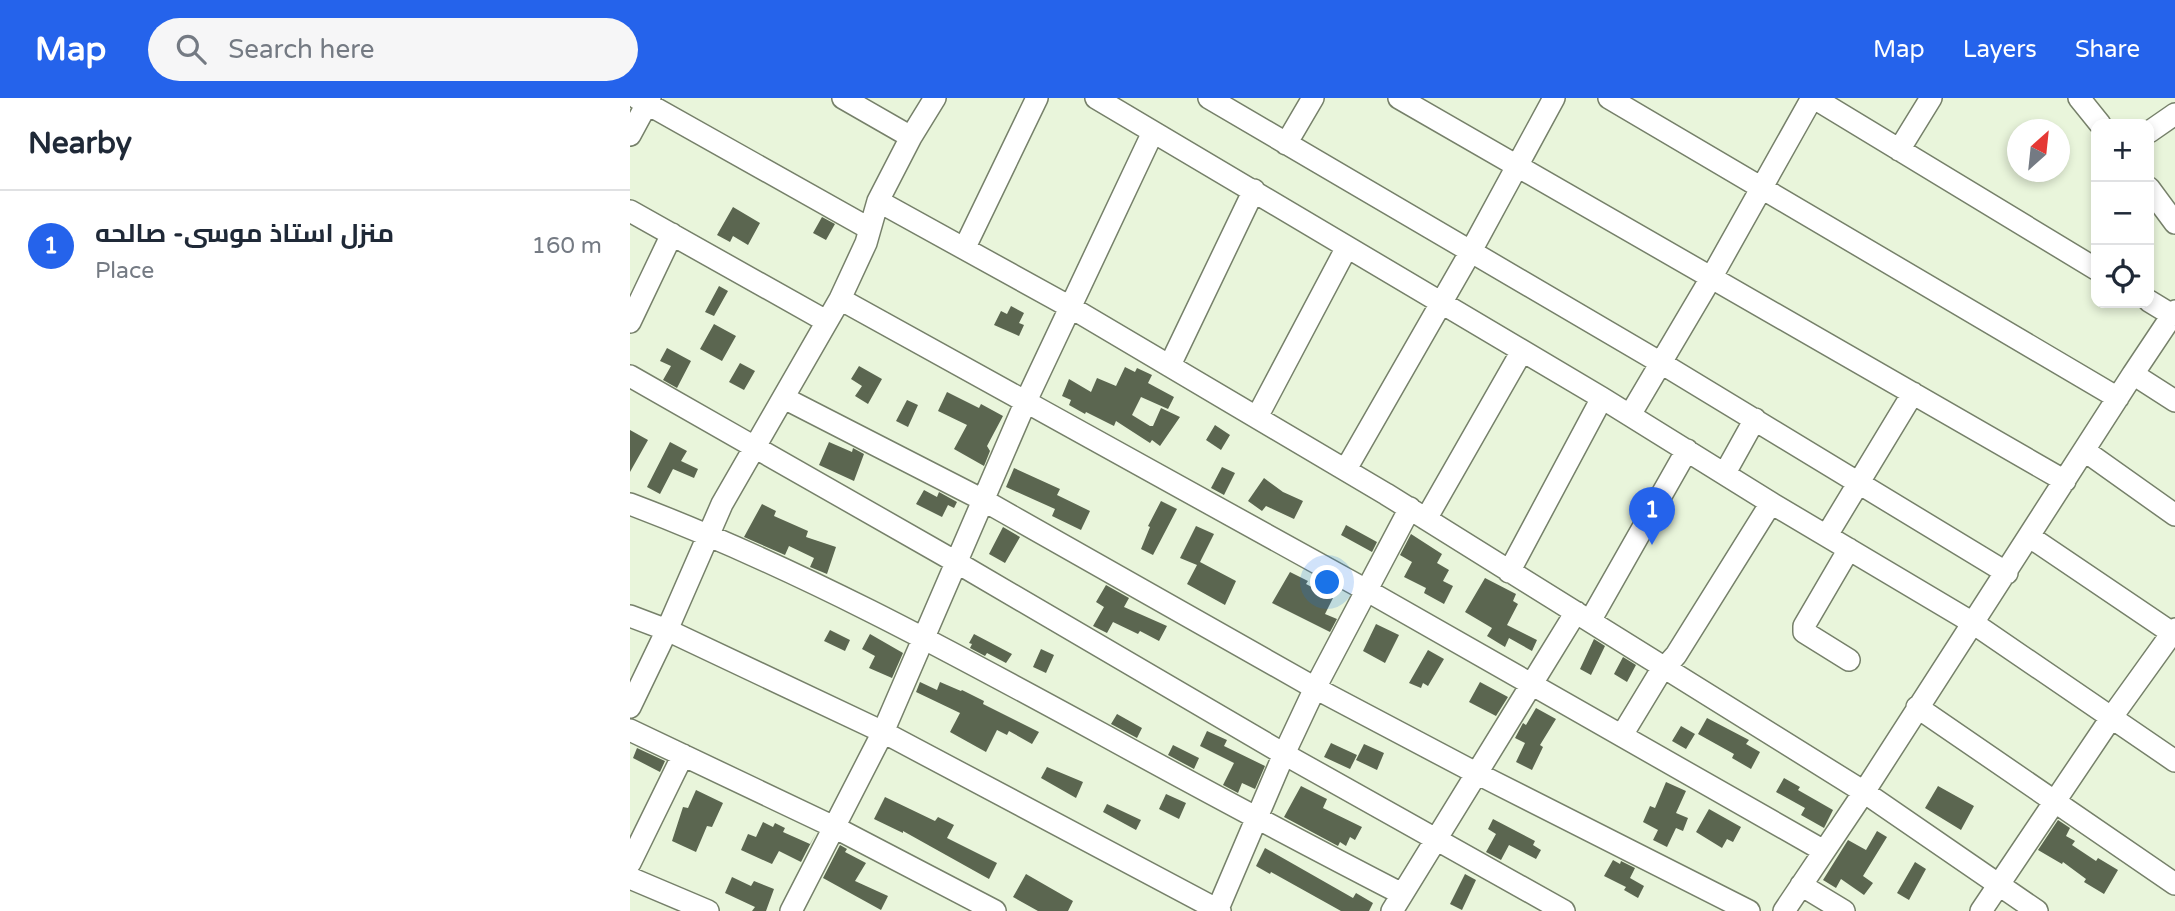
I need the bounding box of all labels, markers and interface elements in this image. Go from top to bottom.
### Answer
search box [148,18,638,81]
text: Map [35,30,106,69]
icon: search [172,30,210,68]
text: Search here [228,34,374,65]
text: Map [1873,35,1925,64]
text: Layers [1963,35,2037,64]
text: Share [2075,35,2140,64]
north arrow [2007,119,2070,182]
map controls [2091,119,2154,308]
button: + [2091,119,2154,182]
text: Nearby [28,125,132,162]
button: − [2091,182,2154,245]
text: منزل استاذ موسى- صالحه [95,218,394,249]
text: 1 [44,232,58,260]
text: 160 m [532,232,602,260]
button: locate [2091,245,2154,308]
text: Place [95,257,154,285]
pin: 1 [1629,487,1675,545]
your location [1310,565,1344,599]

